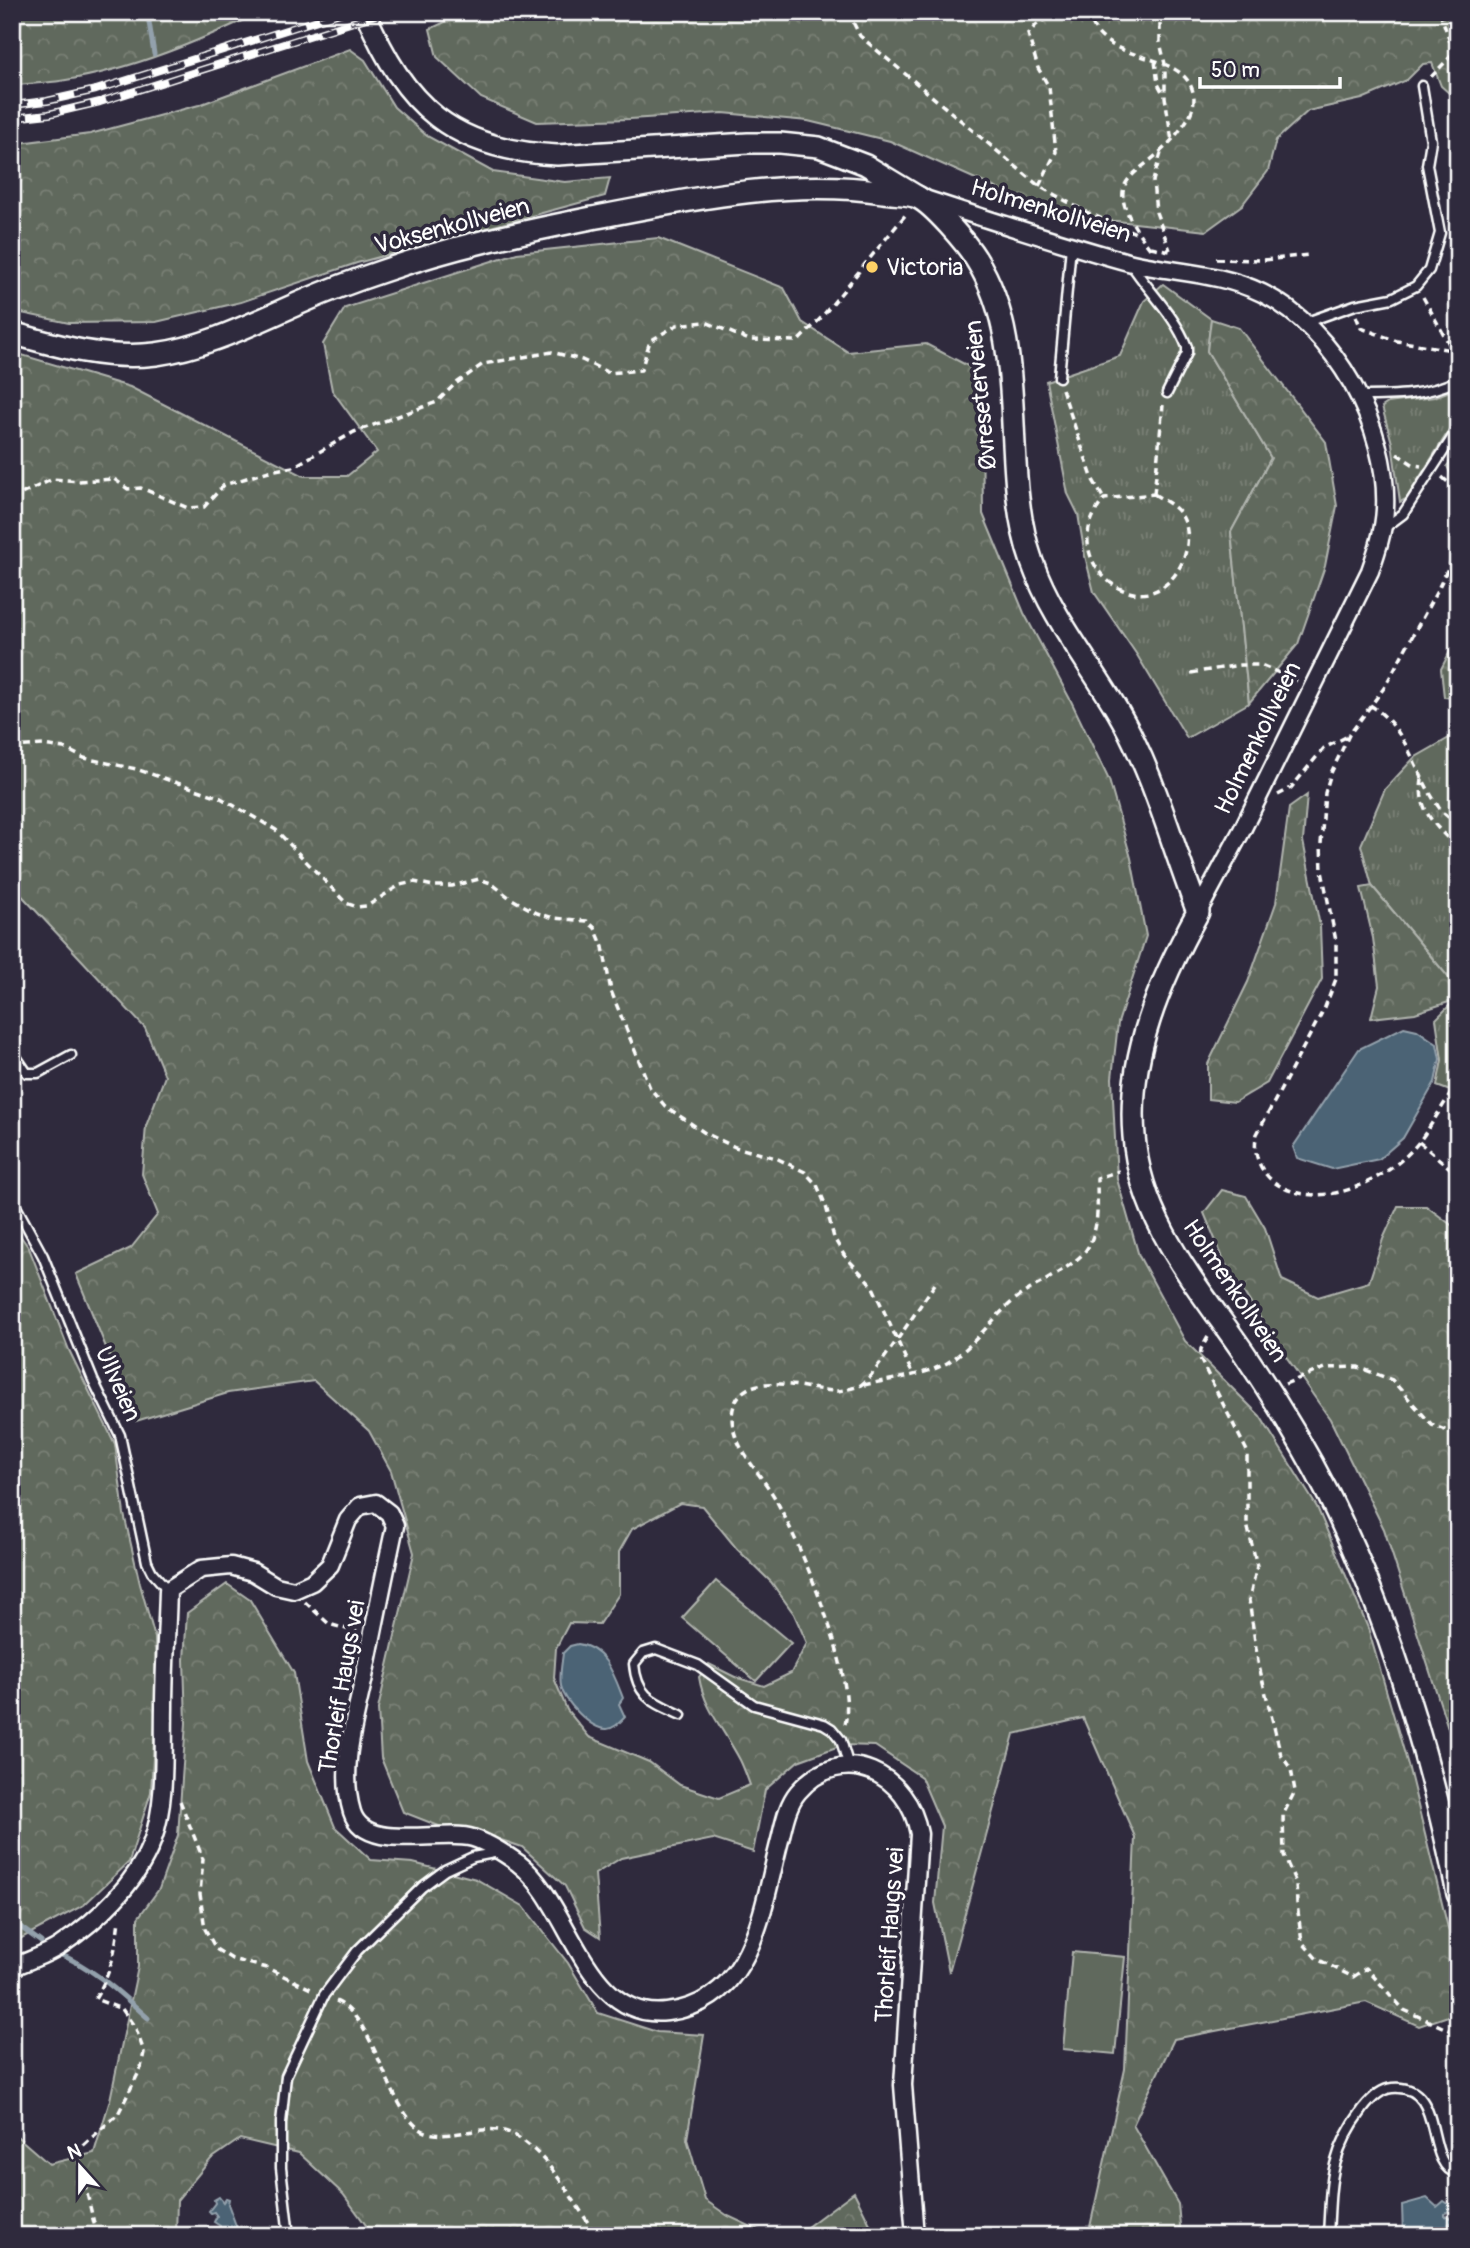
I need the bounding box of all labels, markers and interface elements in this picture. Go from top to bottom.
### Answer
scale bar [1200,46,1340,90]
text: 50 m [1211,57,1260,84]
street label: Holmenkollveien [967,173,1135,249]
street label: Voksenkollveien [371,191,533,261]
place label: Victoria [886,253,963,282]
marker: Victoria [864,259,880,275]
street label: Øvreseterveien [959,319,1003,471]
street label: Holmenkollveien [1209,657,1307,819]
street label: Holmenkollveien [1177,1214,1293,1368]
street label: Ullveien [89,1342,147,1426]
street label: Thorleif Haugs vei [312,1598,372,1776]
street label: Thorleif Haugs vei [869,1846,911,2024]
north arrow [46,2132,116,2202]
text: N [64,2139,85,2166]

